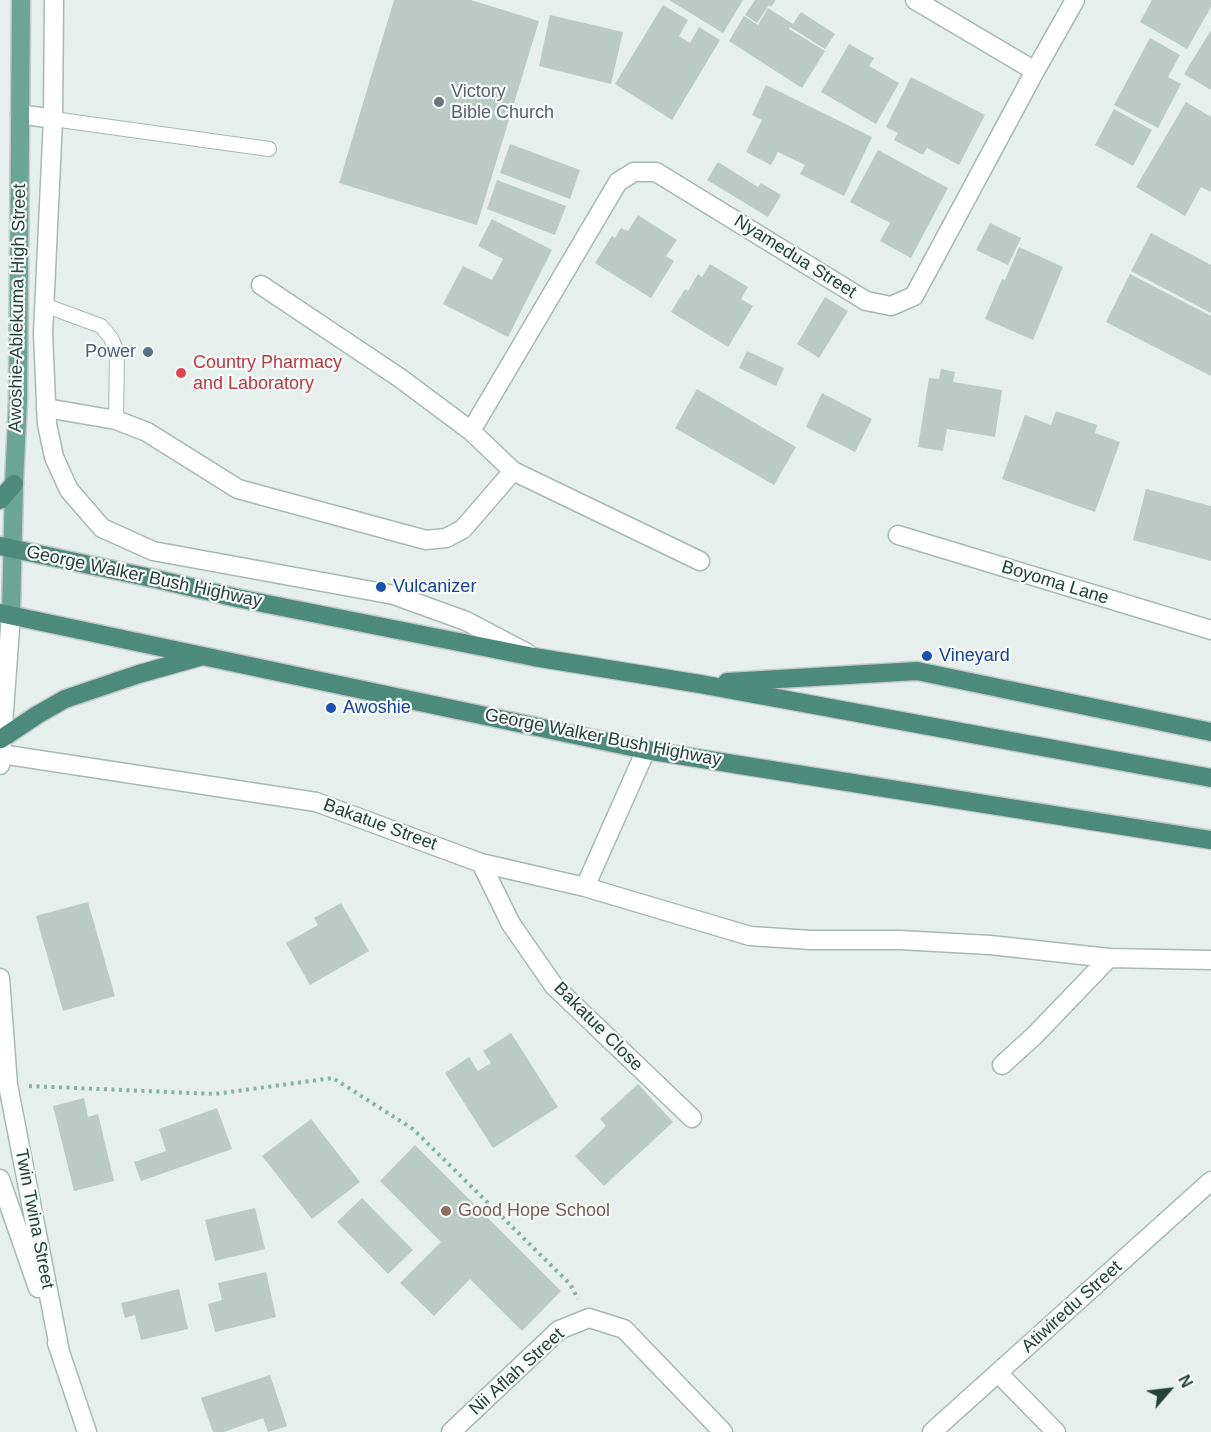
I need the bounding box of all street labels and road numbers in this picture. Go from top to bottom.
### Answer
street label: Awoshie-Ablekuma High Street [5,183,31,433]
street label: Nyamedua Street [730,211,860,303]
street label: George Walker Bush Highway [24,541,264,613]
street label: Boyoma Lane [999,556,1111,610]
street label: George Walker Bush Highway [483,704,723,772]
street label: Bakatue Street [320,794,440,856]
street label: Bakatue Close [549,978,647,1076]
street label: Twin Twina Street [10,1147,58,1291]
street label: Atiwiredu Street [1018,1256,1126,1358]
street label: Nii Aflah Street [465,1324,569,1420]

